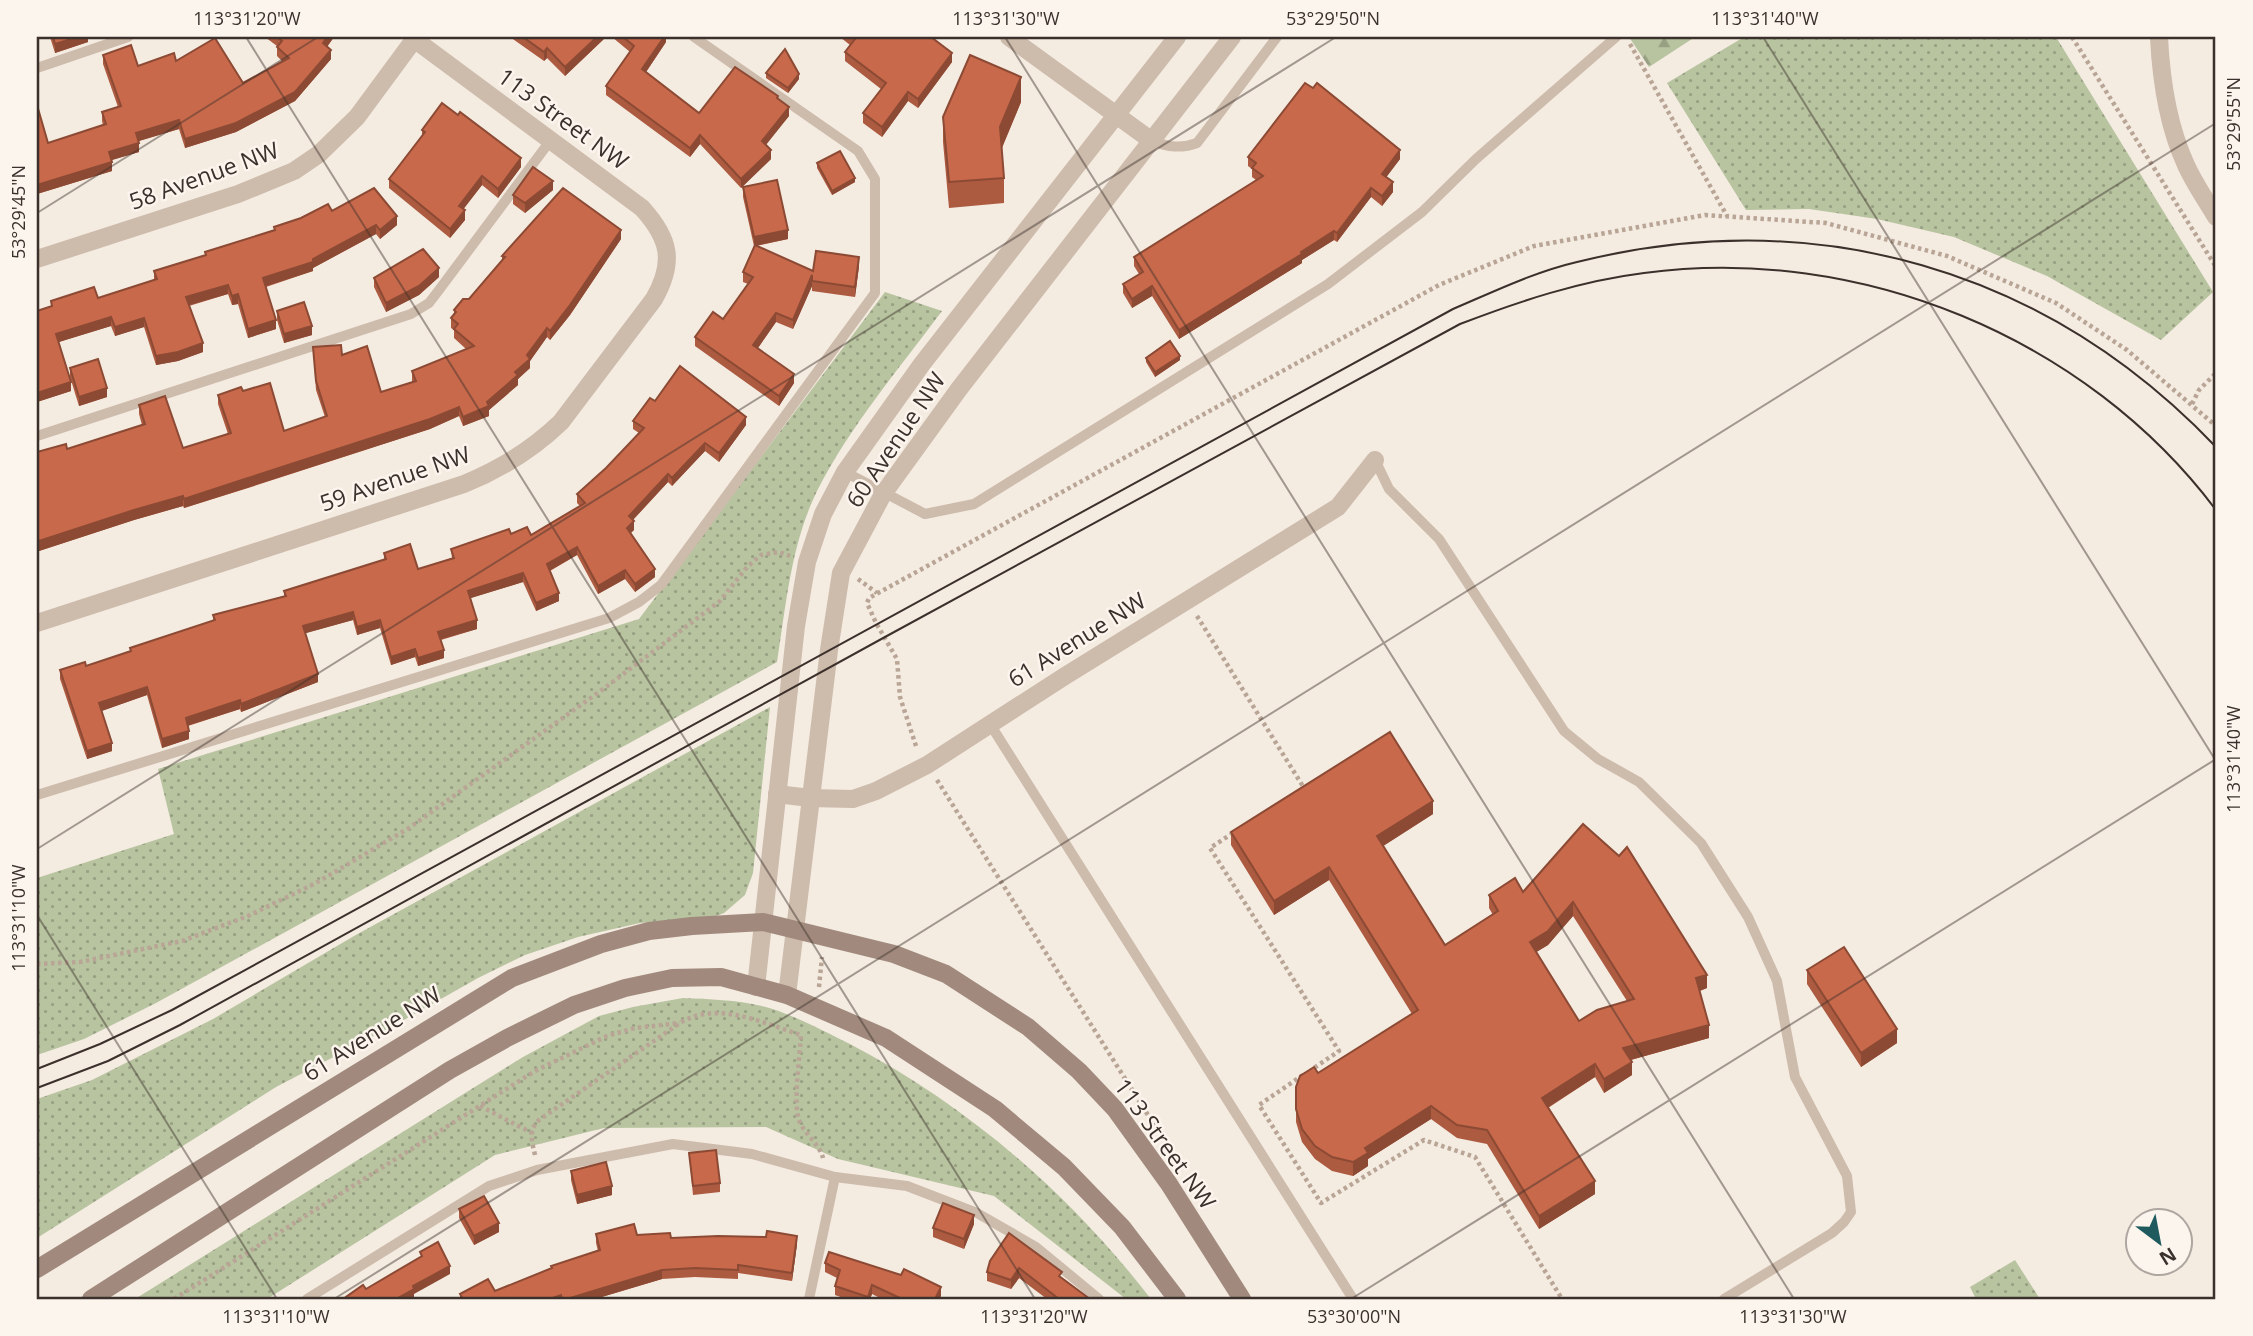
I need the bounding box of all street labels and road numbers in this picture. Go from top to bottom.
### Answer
street label: 113 Street NW [492,60,635,176]
street label: 58 Avenue NW [124,133,283,217]
street label: 60 Avenue NW [838,365,952,513]
street label: 59 Avenue NW [315,437,474,519]
street label: 61 Avenue NW [1001,584,1151,694]
street label: 61 Avenue NW [296,978,446,1088]
street label: 113 Street NW [1108,1072,1224,1215]

